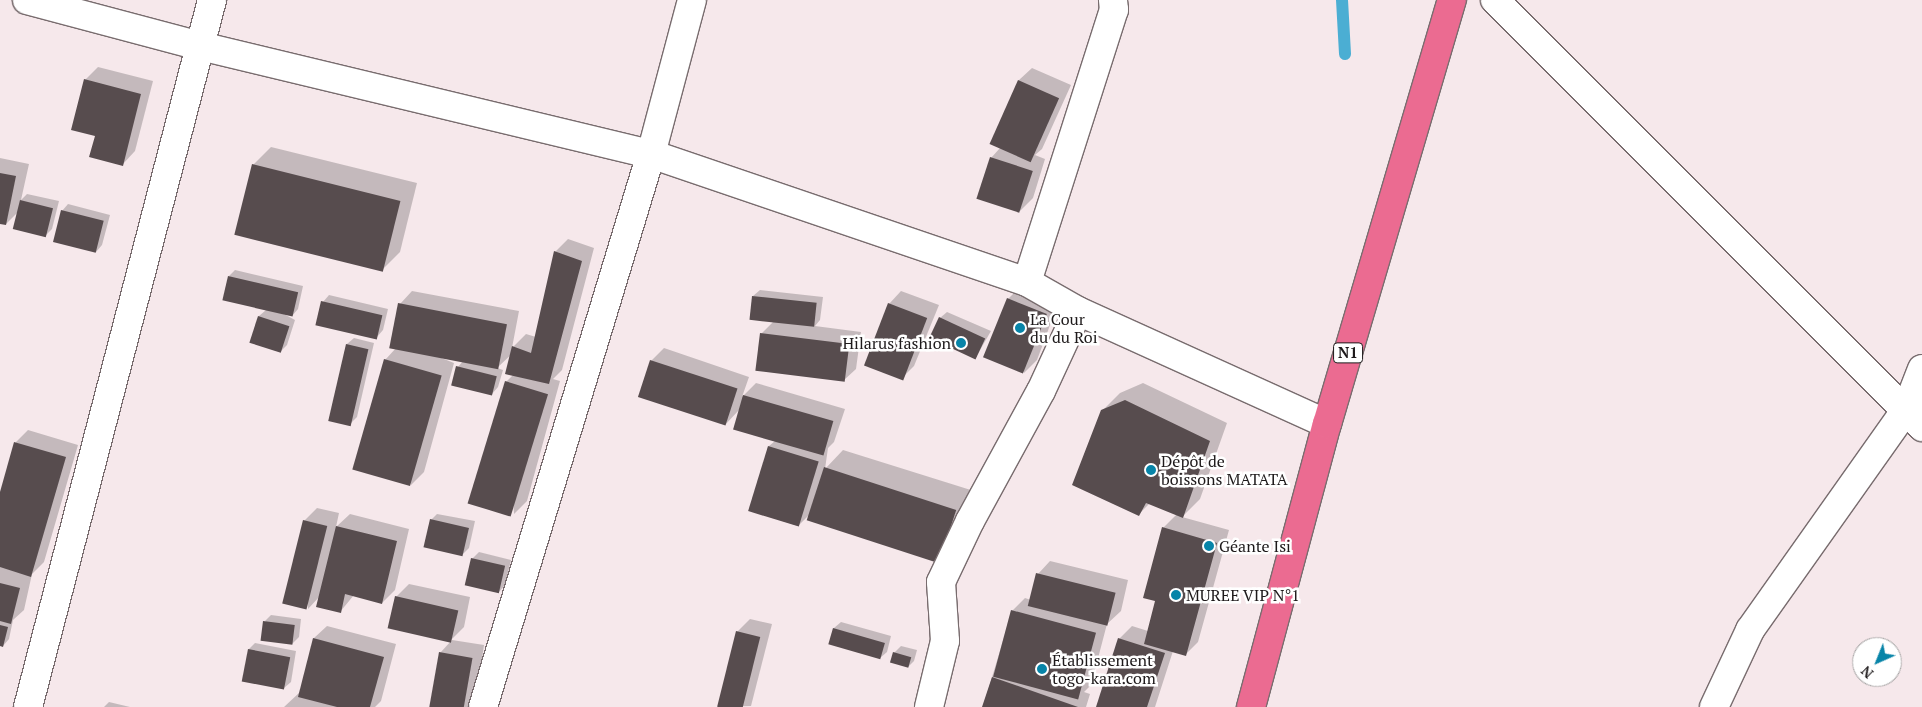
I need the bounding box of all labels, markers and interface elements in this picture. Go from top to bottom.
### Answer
place label: La Cour du du Roi [1030,309,1097,347]
marker: La Cour du du Roi [1014,322,1026,334]
place label: Hilarus fashion [842,333,951,353]
marker: Hilarus fashion [955,337,967,349]
road number: N1 [1333,340,1363,366]
place label: Dépôt de boissons MATATA [1161,451,1288,489]
marker: Dépôt de boissons MATATA [1145,464,1157,476]
place label: Géante Isi [1219,536,1291,556]
marker: Géante Isi [1203,540,1215,552]
place label: MUREE VIP N°1 [1186,585,1300,605]
marker: MUREE VIP N°1 [1170,589,1182,601]
north arrow [1852,637,1902,687]
place label: Établissement togo-kara.com [1052,650,1156,688]
text: N [1857,662,1877,683]
marker: Établissement togo-kara.com [1036,663,1048,675]

